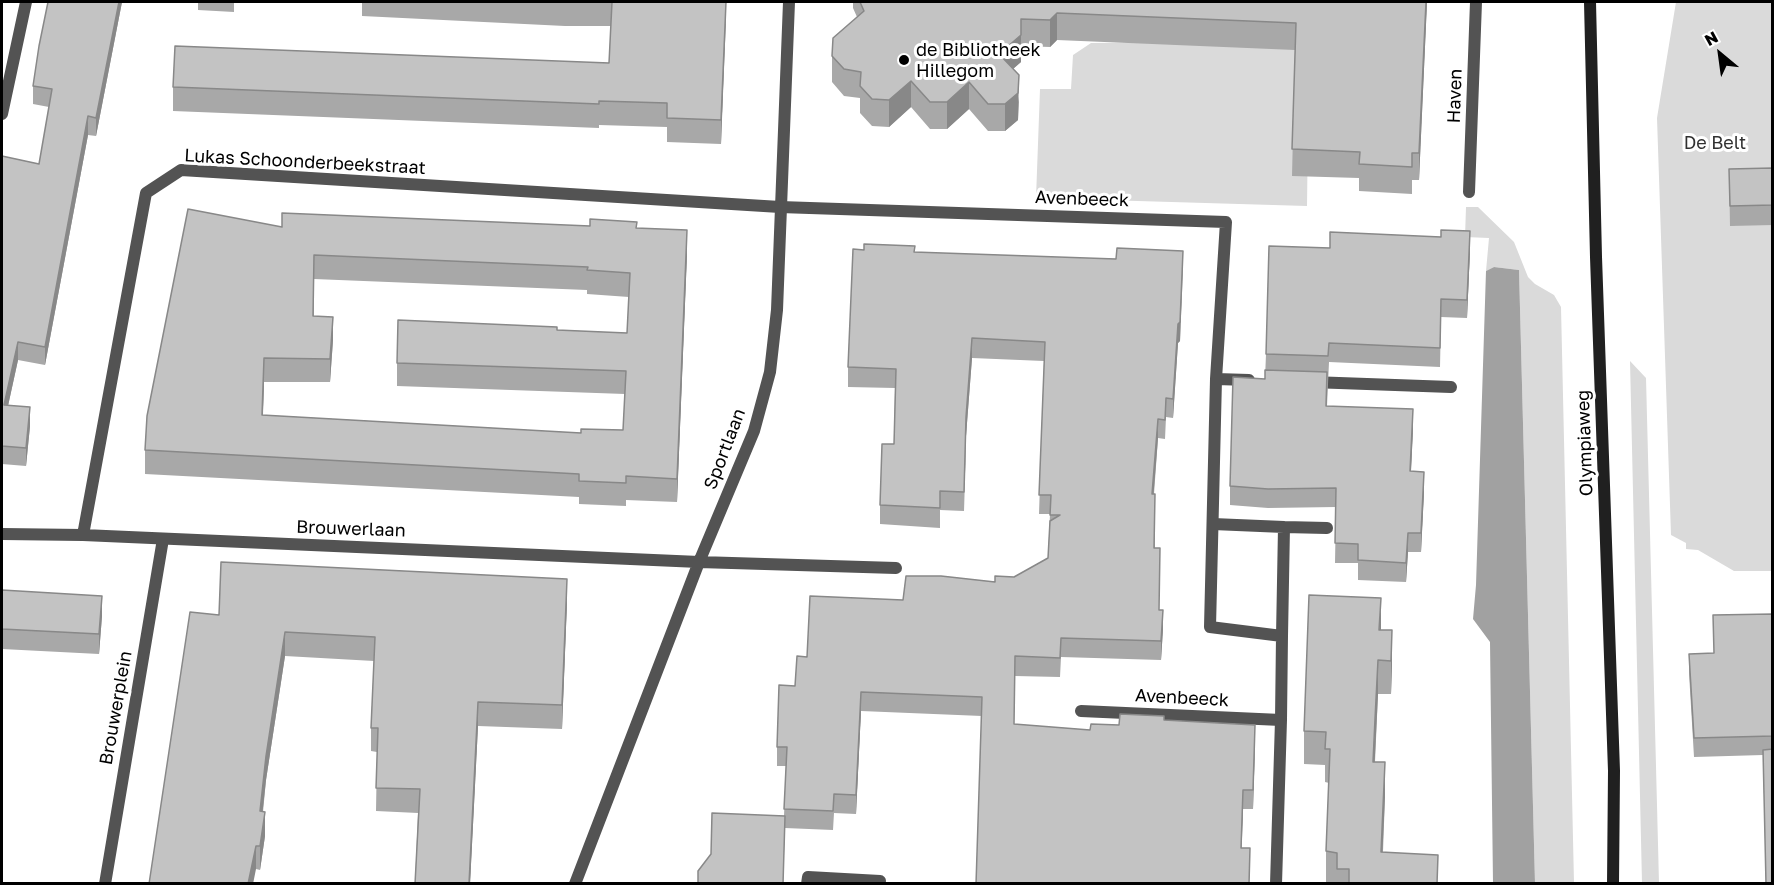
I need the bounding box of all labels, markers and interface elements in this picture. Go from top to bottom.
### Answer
north arrow [1690,24,1750,84]
text: N [1701,27,1721,50]
place label: de Bibliotheek Hillegom [916,39,1041,82]
marker: de Bibliotheek Hillegom [897,53,911,67]
street label: Haven [1443,68,1467,124]
park label: De Belt [1684,132,1746,154]
street label: Lukas Schoonderbeekstraat [184,145,426,179]
street label: Avenbeeck [1035,187,1129,211]
street label: Olympiaweg [1572,389,1598,497]
street label: Sportlaan [700,405,750,493]
street label: Brouwerlaan [296,516,406,542]
street label: Brouwerplein [95,649,137,767]
street label: Avenbeeck [1134,685,1230,711]

